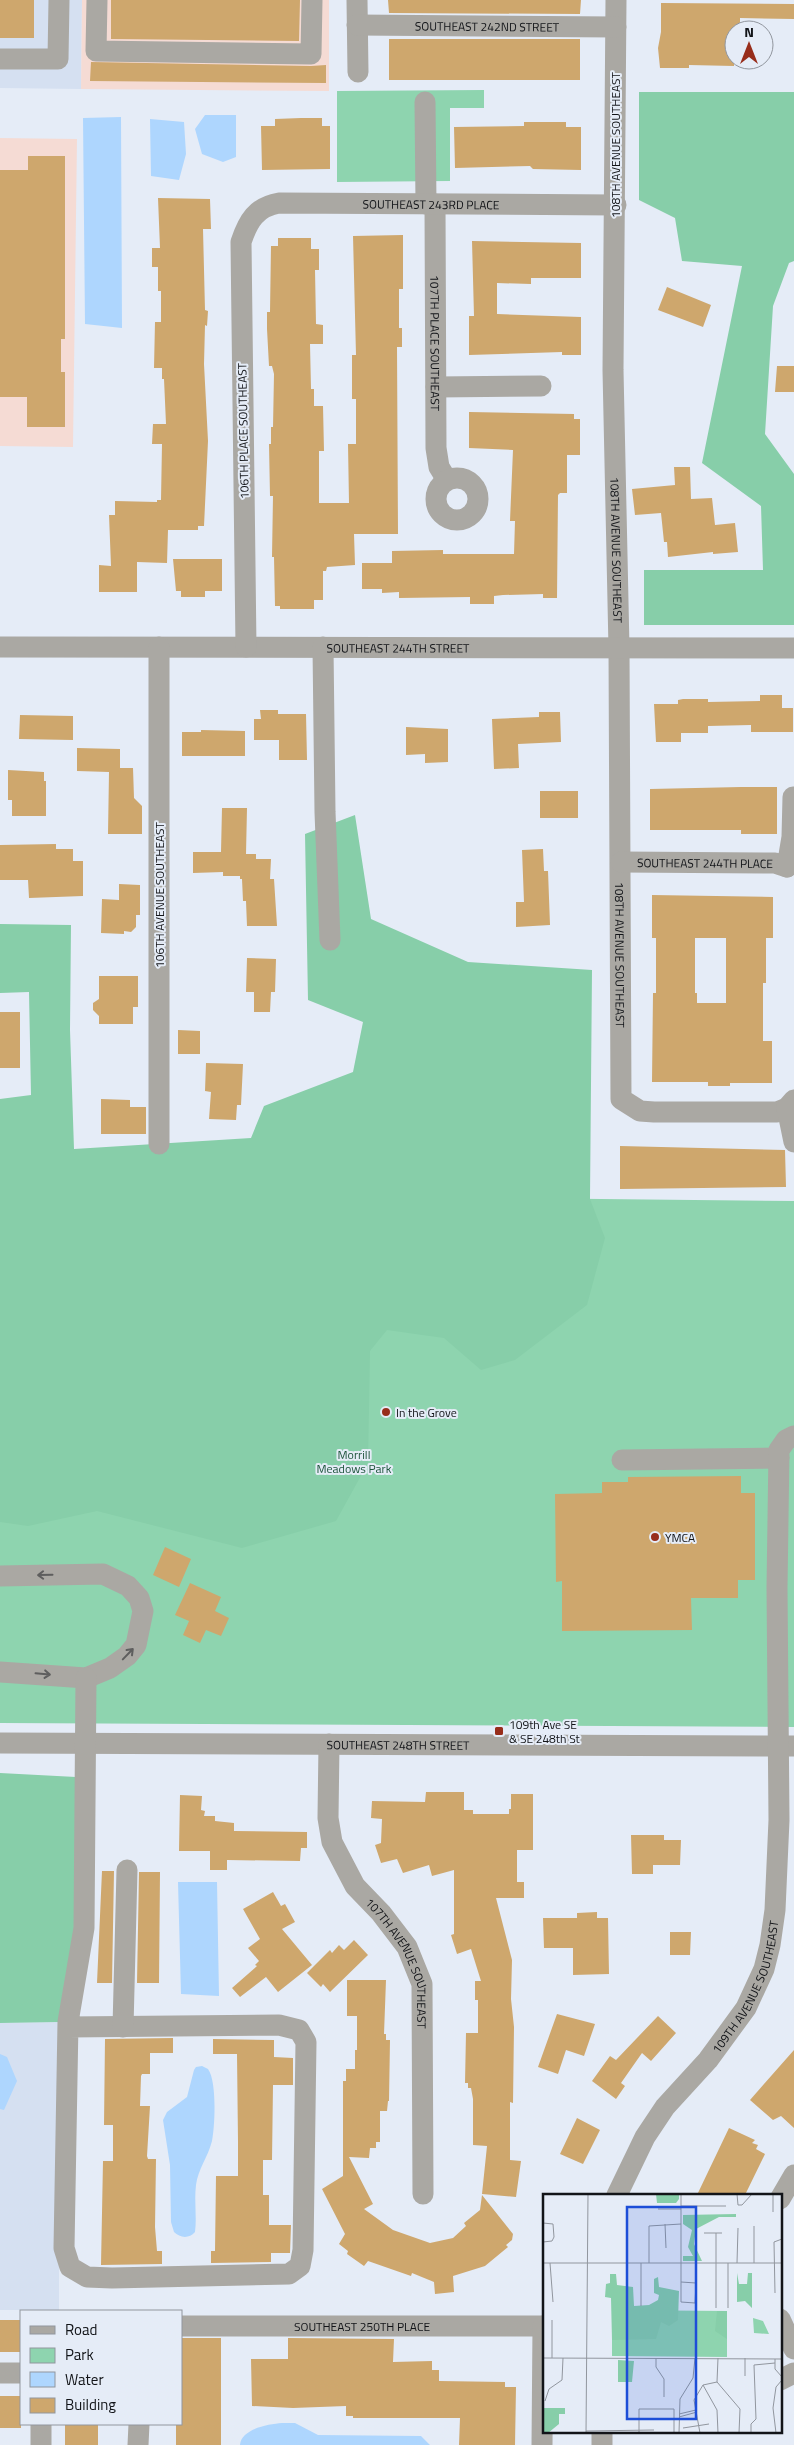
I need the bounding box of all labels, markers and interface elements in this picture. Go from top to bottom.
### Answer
street label: SOUTHEAST 242ND STREET [415,16,560,36]
north arrow [724,20,774,70]
text: N [744,21,754,42]
street label: 108TH AVENUE SOUTHEAST [606,71,625,218]
street label: SOUTHEAST 243RD PLACE [363,194,500,214]
street label: 107TH PLACE SOUTHEAST [426,275,445,412]
street label: 106TH PLACE SOUTHEAST [232,362,254,499]
street label: 108TH AVENUE SOUTHEAST [606,477,628,624]
street label: SOUTHEAST 244TH STREET [327,638,470,657]
street label: 106TH AVENUE SOUTHEAST [150,821,169,968]
street label: SOUTHEAST 244TH PLACE [637,853,773,872]
street label: 108TH AVENUE SOUTHEAST [611,882,630,1029]
place label: In the Grove [396,1403,457,1422]
marker: In the Grove [380,1406,392,1418]
park label: Morrill Meadows Park [316,1445,392,1478]
place label: YMCA [665,1528,695,1547]
marker: YMCA [649,1531,661,1543]
one-way arrow [37,1570,54,1580]
one-way arrow [122,1647,134,1660]
one-way arrow [35,1670,51,1679]
place label: 109th Ave SE & SE 248th St [509,1715,581,1748]
marker: 109th Ave SE & SE 248th St [493,1725,505,1737]
street label: SOUTHEAST 248TH STREET [327,1735,470,1754]
street label: 107TH AVENUE SOUTHEAST [361,1893,432,2030]
street label: 109TH AVENUE SOUTHEAST [707,1918,783,2057]
inset map [543,2194,782,2432]
legend [20,2310,182,2425]
street label: SOUTHEAST 250TH PLACE [294,2317,430,2336]
text: Road [65,2318,97,2341]
text: Park [65,2343,94,2366]
text: Water [65,2368,104,2391]
text: Building [65,2393,116,2416]

